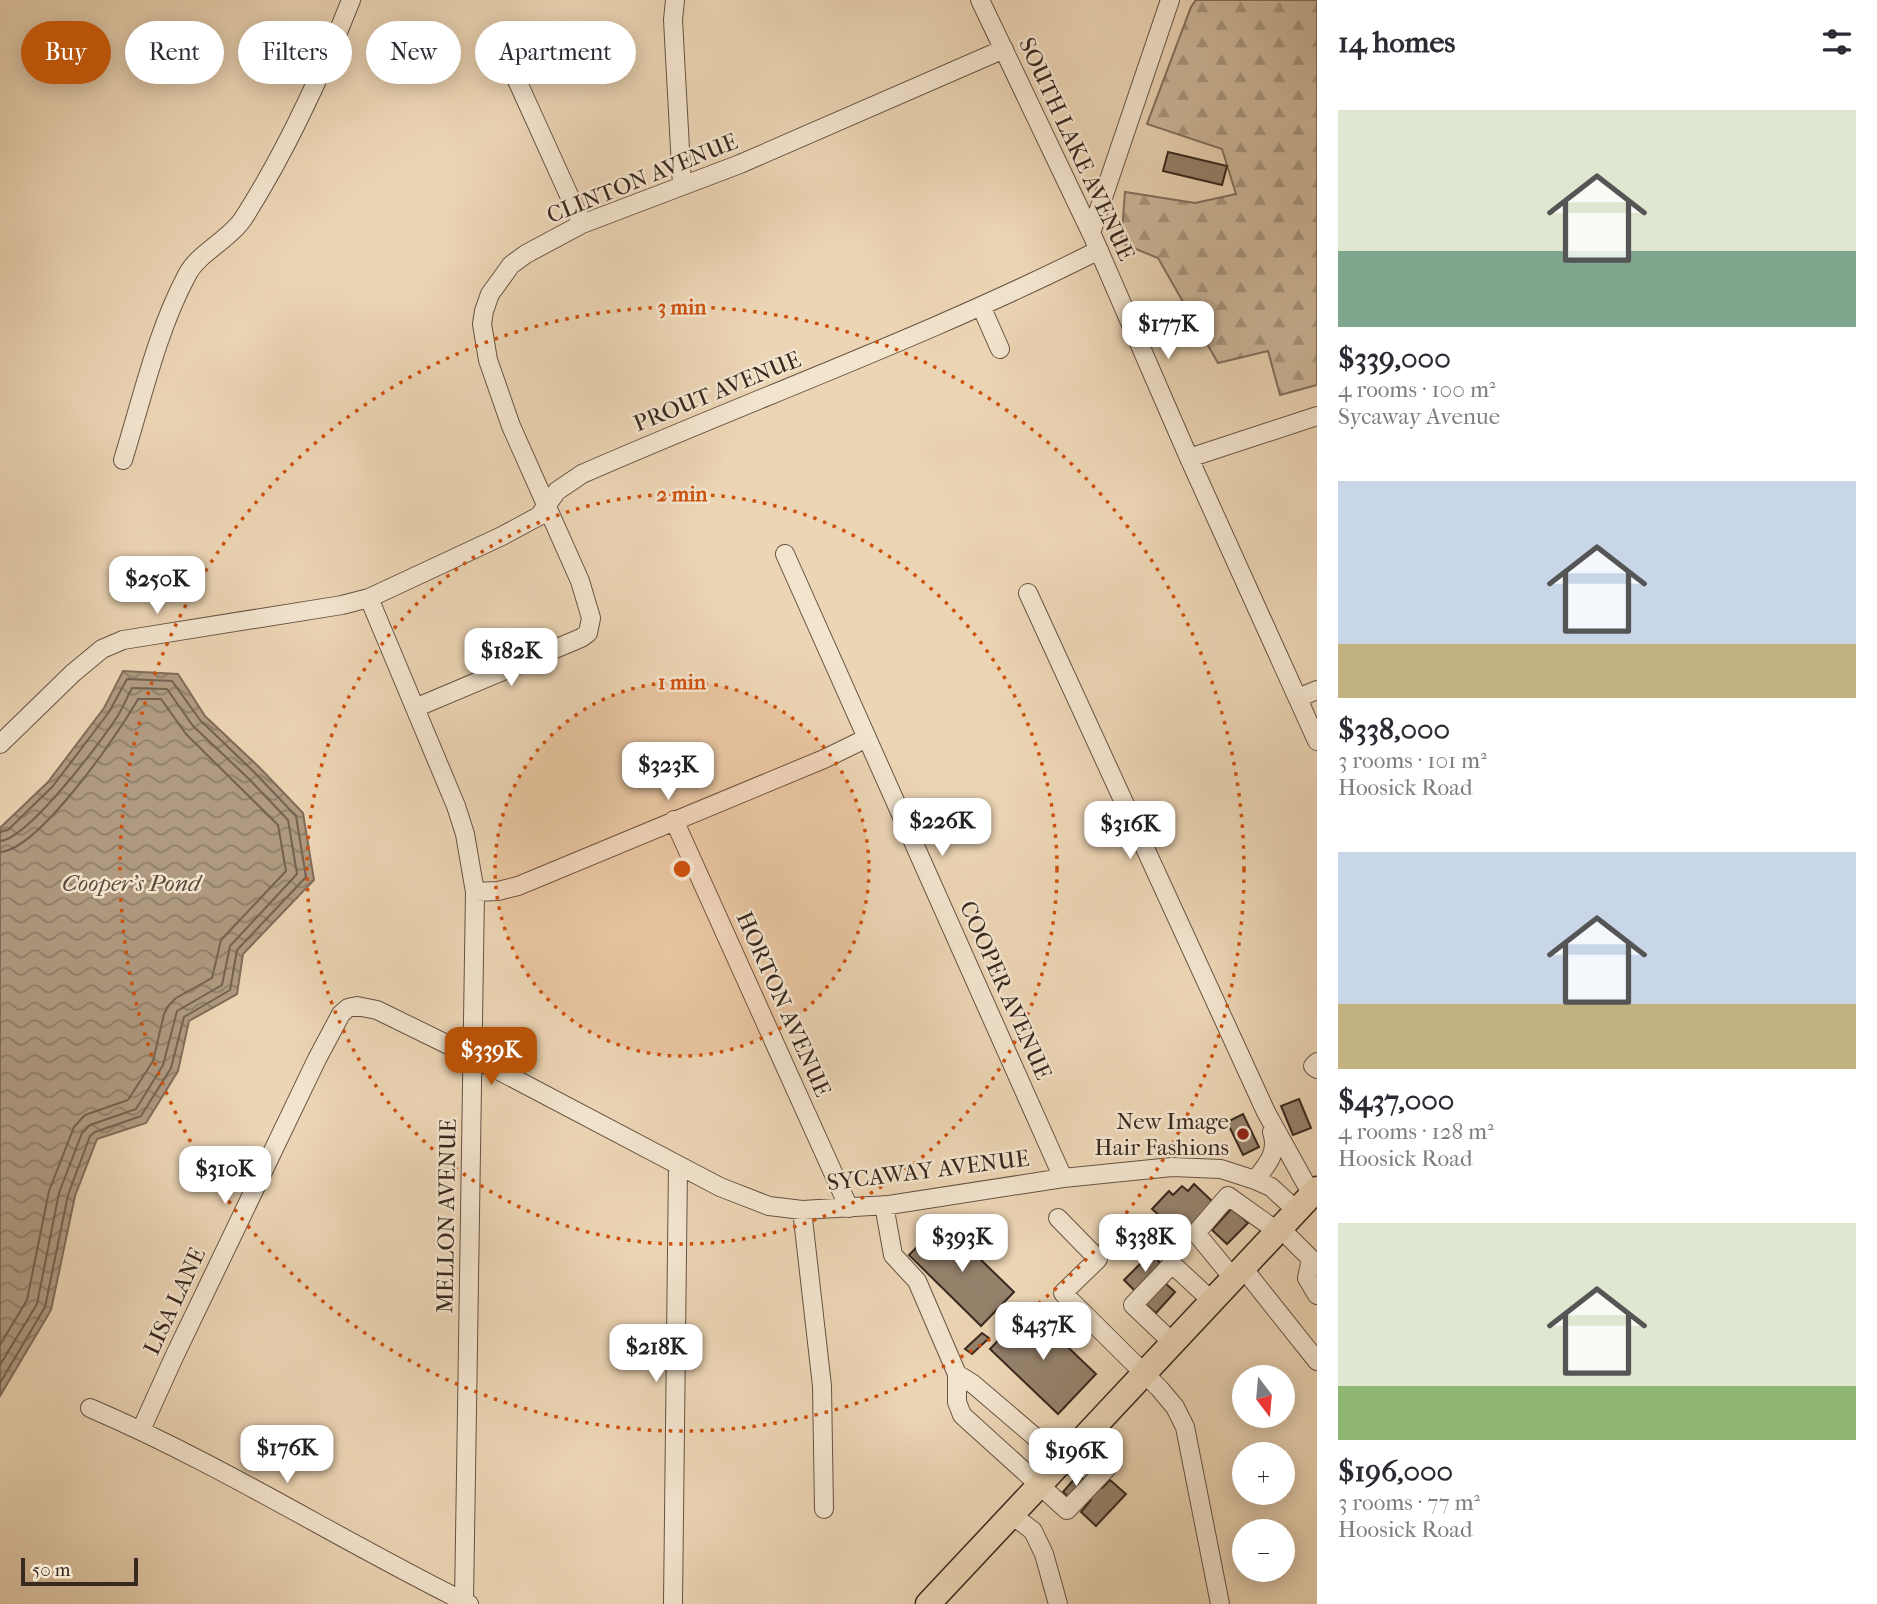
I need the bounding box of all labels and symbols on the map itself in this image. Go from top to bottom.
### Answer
street label: SOUTH LAKE AVENUE [1013,33,1140,265]
street label: CLINTON AVENUE [543,128,742,229]
text: 3 min [658,295,707,319]
pin: $177K [1119,302,1217,361]
street label: PROUT AVENUE [630,346,805,437]
text: 2 min [656,482,708,506]
pin: $250K [108,556,206,616]
pin: $182K [462,628,560,688]
text: 1 min [658,670,707,694]
pin: $323K [619,742,717,802]
pin: $226K [893,798,991,858]
pin: $316K [1081,802,1179,861]
centre of rings [670,857,694,881]
water label: Cooper's Pond [62,869,203,897]
street label: COOPER AVENUE [954,897,1057,1084]
street label: HORTON AVENUE [731,908,836,1101]
pin: $339K [442,1028,540,1087]
place label: New Image Hair Fashions [1095,1108,1229,1161]
street label: MELLON AVENUE [431,1118,462,1314]
marker: New Image Hair Fashions [1235,1126,1251,1142]
street label: SYCAWAY AVENUE [825,1145,1031,1196]
pin: $310K [176,1146,274,1206]
pin: $393K [913,1214,1011,1274]
pin: $338K [1096,1214,1194,1274]
street label: LISA LANE [138,1243,211,1359]
pin: $437K [994,1302,1092,1362]
pin: $218K [607,1324,705,1384]
north arrow [1232,1365,1295,1428]
pin: $176K [238,1426,336,1485]
pin: $196K [1027,1428,1125,1488]
scale bar [21,1555,138,1587]

